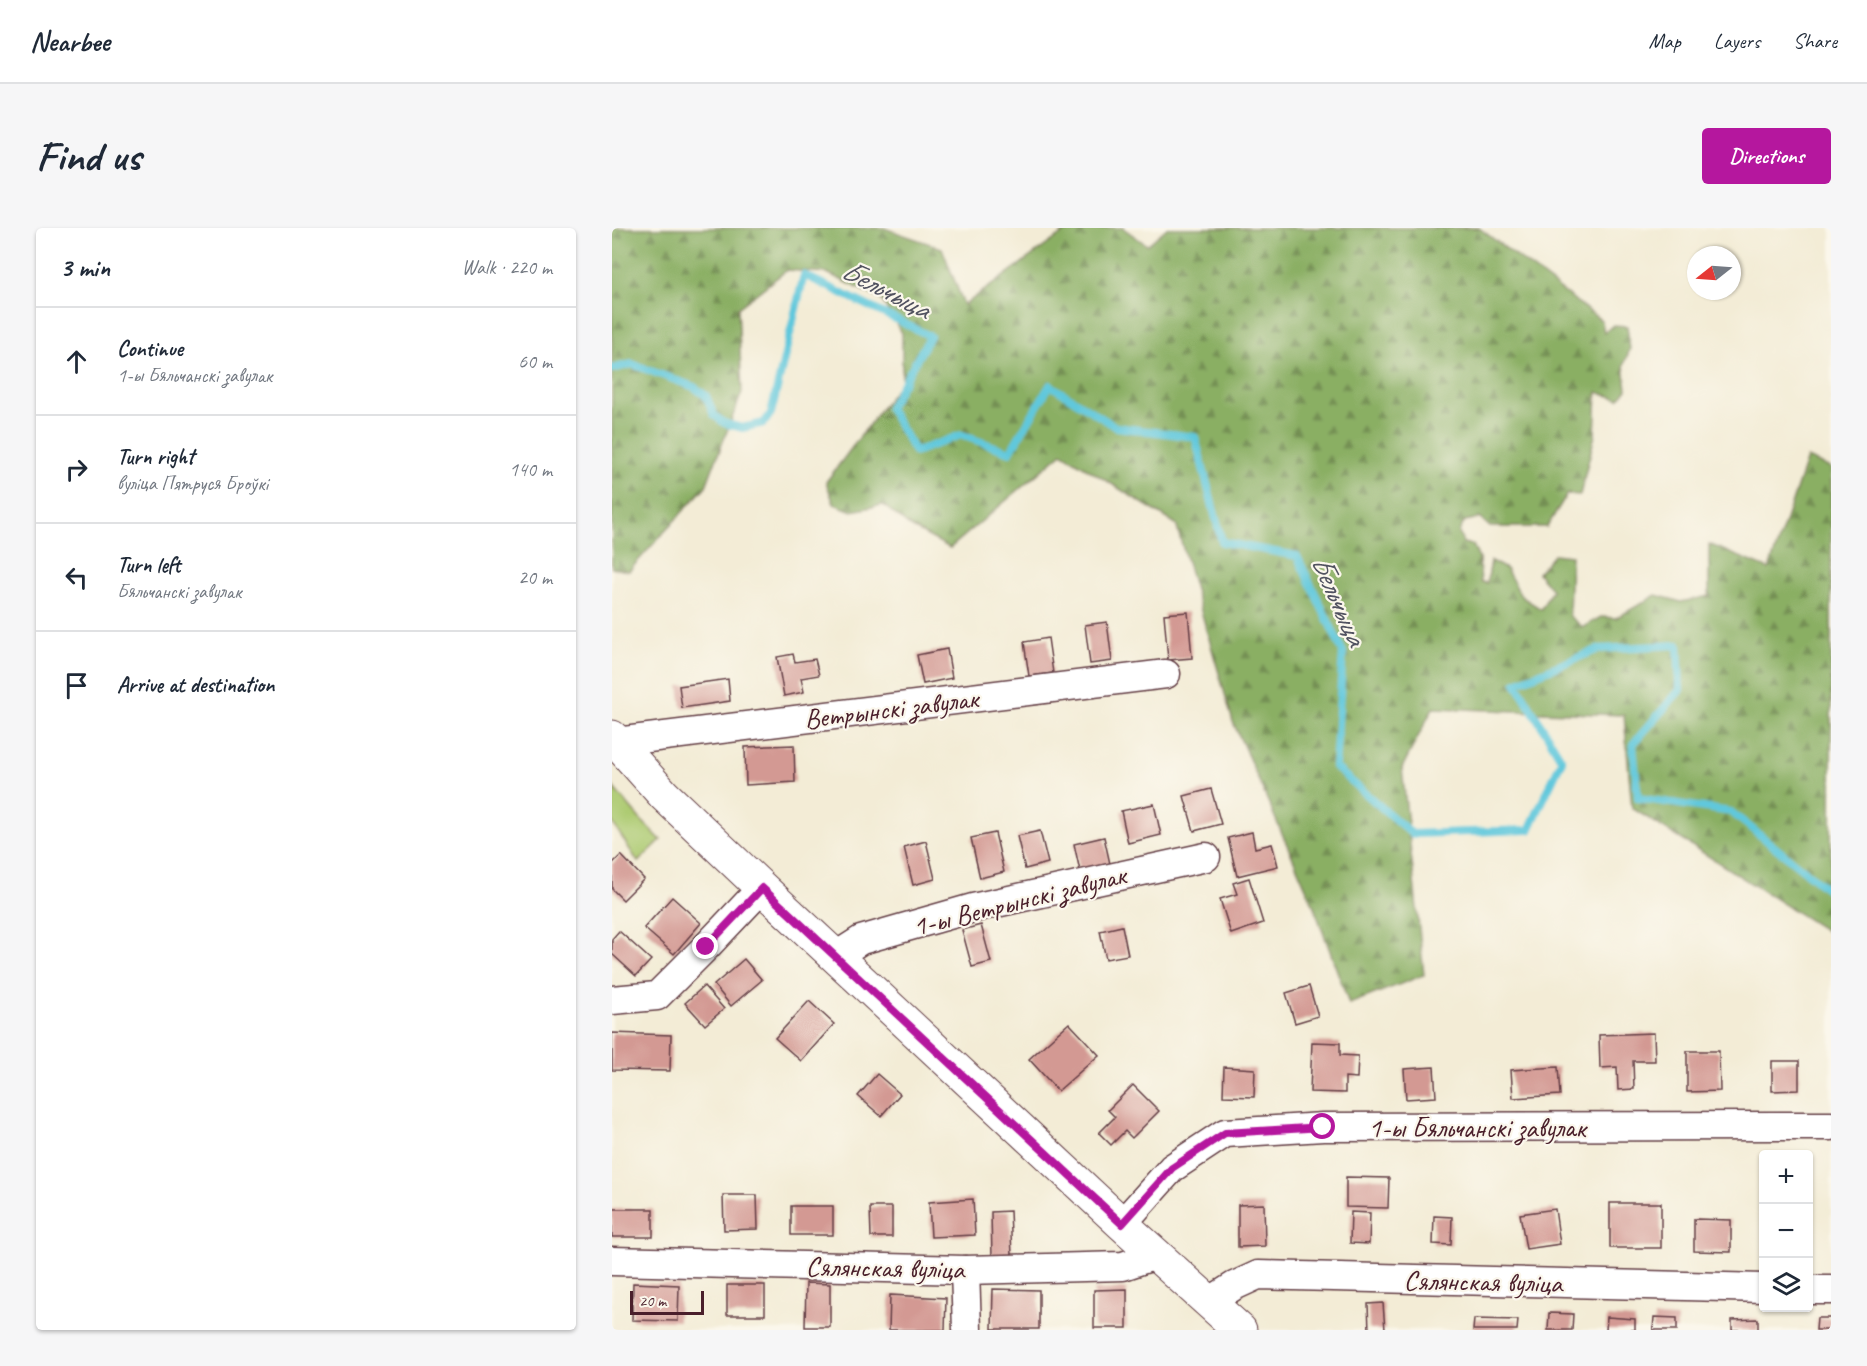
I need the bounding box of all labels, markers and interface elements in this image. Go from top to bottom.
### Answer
text: Nearbee [30,24,110,59]
text: Map [1648,28,1681,54]
text: Layers [1714,28,1760,54]
text: Share [1793,28,1837,54]
button: Directions [1702,128,1831,184]
text: Find us [36,130,141,183]
north arrow [1687,246,1741,300]
text: 3 min [60,251,110,284]
water label: Бельчыца [835,251,939,329]
text: Walk · 220 m [462,255,552,280]
text: Continue [117,335,183,363]
icon: ahead [60,345,93,378]
text: 60 m [518,349,552,374]
text: 1-ы Бяльчанскі завулак [117,363,272,388]
text: Turn right [117,443,194,471]
icon: right [60,453,93,486]
text: 140 m [509,457,552,482]
text: вуліца Пятруся Броўкі [117,471,268,496]
water label: Бельчыца [1302,549,1377,654]
text: Turn left [117,551,181,579]
icon: left [60,561,93,594]
text: 20 m [518,565,552,590]
text: Бяльчанскі завулак [117,579,241,604]
icon: arrive [60,669,93,702]
text: Arrive at destination [117,671,274,699]
street label: Ветрынскі завулак [802,680,983,738]
street label: 1-ы Ветрынскі завулак [909,856,1132,945]
route end [692,933,718,959]
street label: 1-ы Бяльчанскі завулак [1368,1110,1588,1146]
route start [1309,1113,1335,1139]
map controls [1759,1150,1813,1312]
button: + [1759,1150,1813,1204]
button: − [1759,1204,1813,1258]
street label: Сялянская вуліца [805,1249,966,1286]
button: layers [1759,1258,1813,1312]
street label: Сялянская вуліца [1403,1263,1564,1300]
scale bar [630,1288,704,1316]
text: 20 m [639,1291,666,1311]

